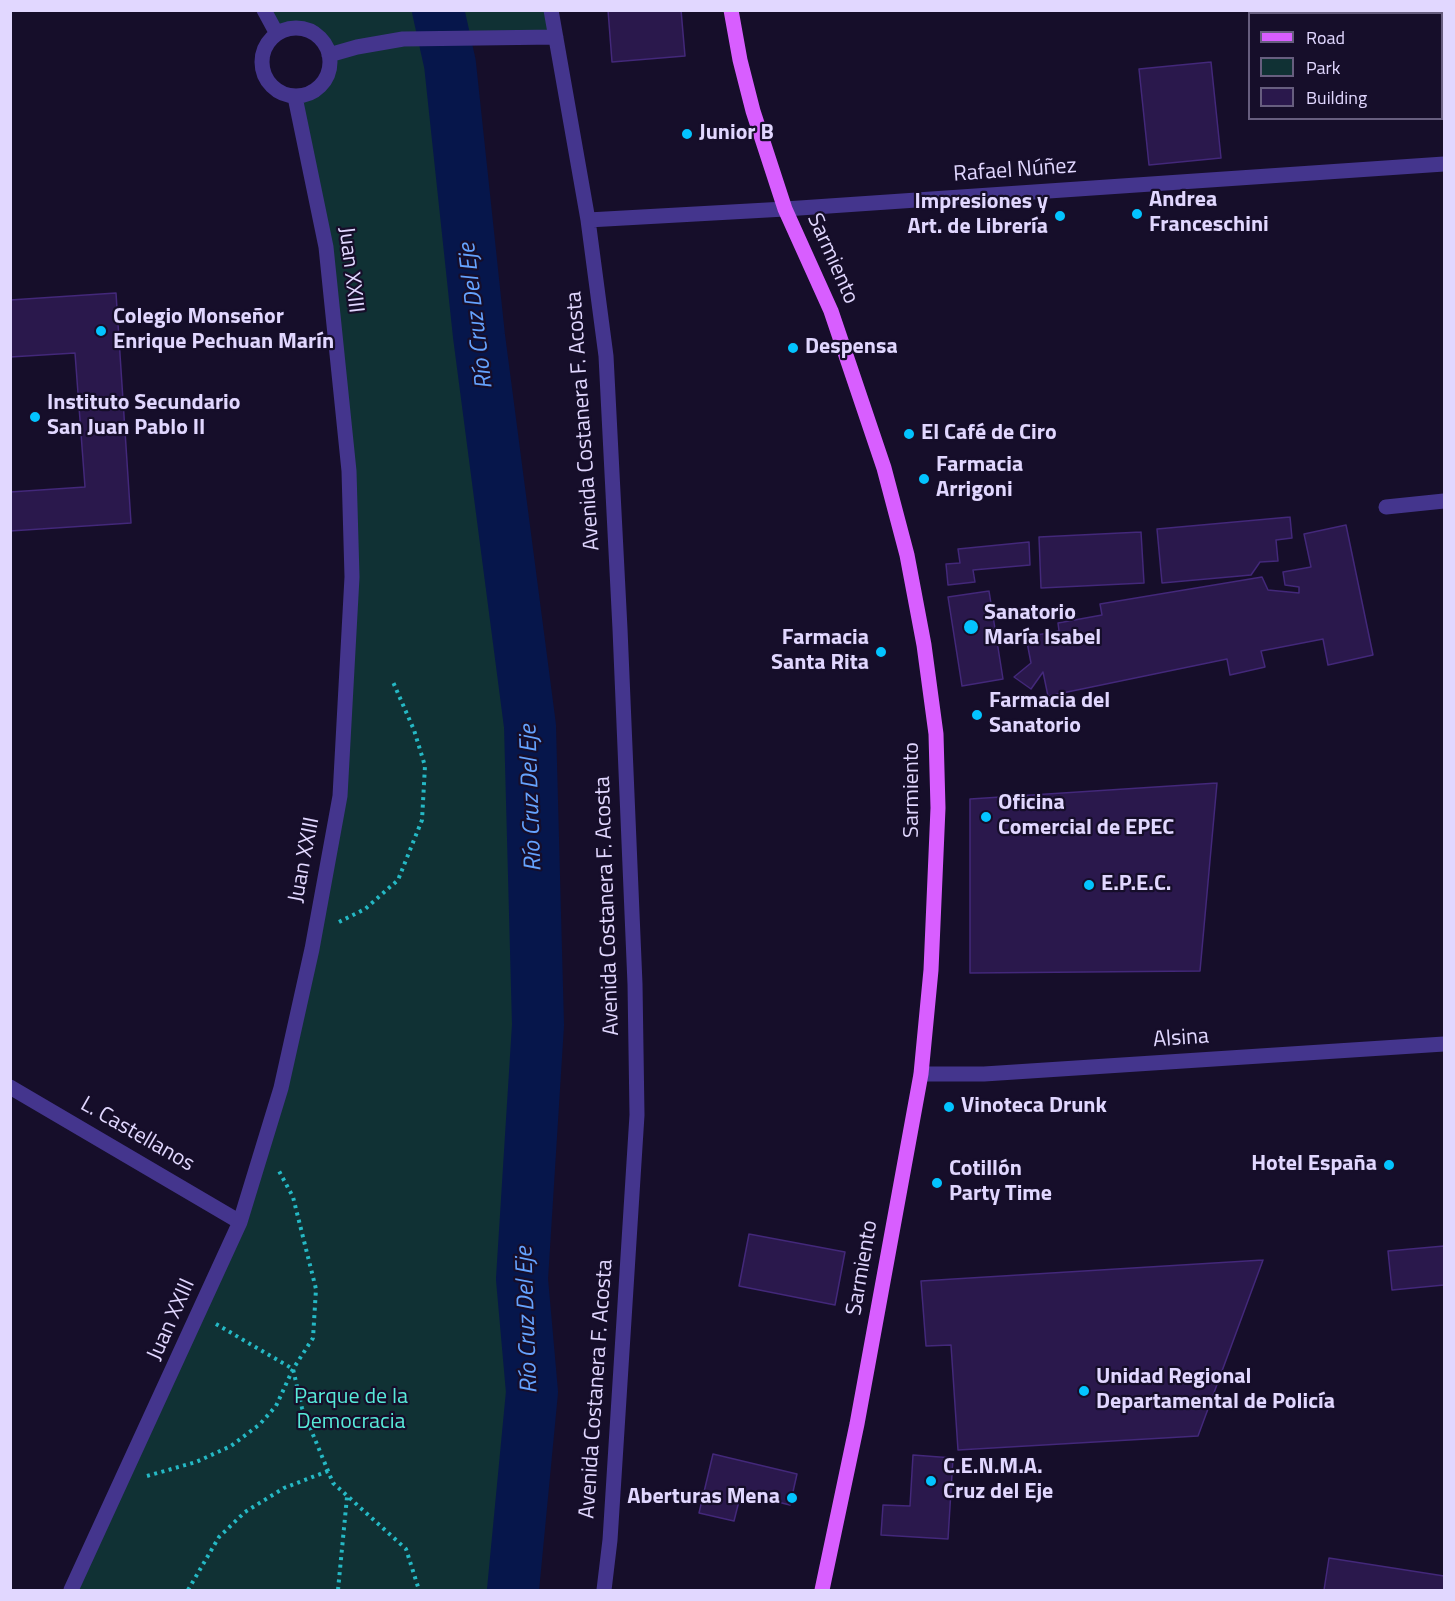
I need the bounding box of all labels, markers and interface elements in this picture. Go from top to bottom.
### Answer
legend [1248,12,1443,120]
text: Road [1306,24,1345,51]
text: Park [1306,54,1340,81]
text: Building [1306,84,1367,111]
place label: Junior B [699,121,774,147]
marker: Junior B [680,127,694,141]
street label: Rafael Núñez [953,154,1077,188]
place label: Andrea Franceschini [1149,188,1269,240]
place label: Impresiones y Art. de Librería [907,190,1048,242]
marker: Andrea Franceschini [1130,207,1144,221]
marker: Impresiones y Art. de Librería [1053,209,1067,223]
street label: Sarmiento [800,210,864,308]
street label: Juan XXIII [332,225,368,315]
water label: Río Cruz Del Eje [454,241,500,391]
street label: Avenida Costanera F. Acosta [562,291,606,551]
place label: Colegio Monseñor Enrique Pechuan Marín [113,305,334,356]
marker: Colegio Monseñor Enrique Pechuan Marín [94,324,108,338]
place label: Despensa [805,335,898,361]
marker: Despensa [786,341,800,355]
place label: Instituto Secundario San Juan Pablo II [47,391,240,442]
marker: Instituto Secundario San Juan Pablo II [28,410,42,424]
place label: El Café de Ciro [921,421,1057,447]
marker: El Café de Ciro [902,427,916,441]
place label: Farmacia Arrigoni [936,453,1023,505]
marker: Farmacia Arrigoni [917,472,931,486]
place label: Sanatorio María Isabel [984,601,1101,652]
marker: Sanatorio María Isabel [962,618,980,636]
place label: Farmacia Santa Rita [771,626,869,678]
marker: Farmacia Santa Rita [874,645,888,659]
place label: Farmacia del Sanatorio [989,689,1110,740]
marker: Farmacia del Sanatorio [970,708,984,722]
water label: Río Cruz Del Eje [515,724,549,872]
street label: Sarmiento [900,742,926,838]
street label: Avenida Costanera F. Acosta [590,776,626,1036]
place label: Oficina Comercial de EPEC [998,791,1174,842]
marker: Oficina Comercial de EPEC [979,810,993,824]
street label: Juan XXIII [284,815,326,905]
place label: E.P.E.C. [1101,872,1171,898]
marker: E.P.E.C. [1082,878,1096,892]
street label: Alsina [1152,1024,1210,1054]
street label: L. Castellanos [75,1092,199,1178]
place label: Vinoteca Drunk [961,1094,1107,1120]
marker: Vinoteca Drunk [942,1100,956,1114]
place label: Hotel España [1251,1152,1377,1178]
place label: Cotillón Party Time [949,1157,1052,1208]
marker: Hotel España [1382,1158,1396,1172]
marker: Cotillón Party Time [930,1176,944,1190]
street label: Sarmiento [842,1218,884,1318]
water label: Río Cruz Del Eje [511,1246,545,1394]
street label: Avenida Costanera F. Acosta [575,1259,619,1519]
street label: Juan XXIII [142,1275,202,1365]
place label: Unidad Regional Departamental de Policía [1096,1365,1335,1416]
marker: Unidad Regional Departamental de Policía [1077,1384,1091,1398]
park label: Parque de la Democracia [294,1385,408,1436]
place label: C.E.N.M.A. Cruz del Eje [943,1455,1053,1506]
marker: C.E.N.M.A. Cruz del Eje [924,1474,938,1488]
place label: Aberturas Mena [627,1485,780,1511]
marker: Aberturas Mena [785,1491,799,1505]

